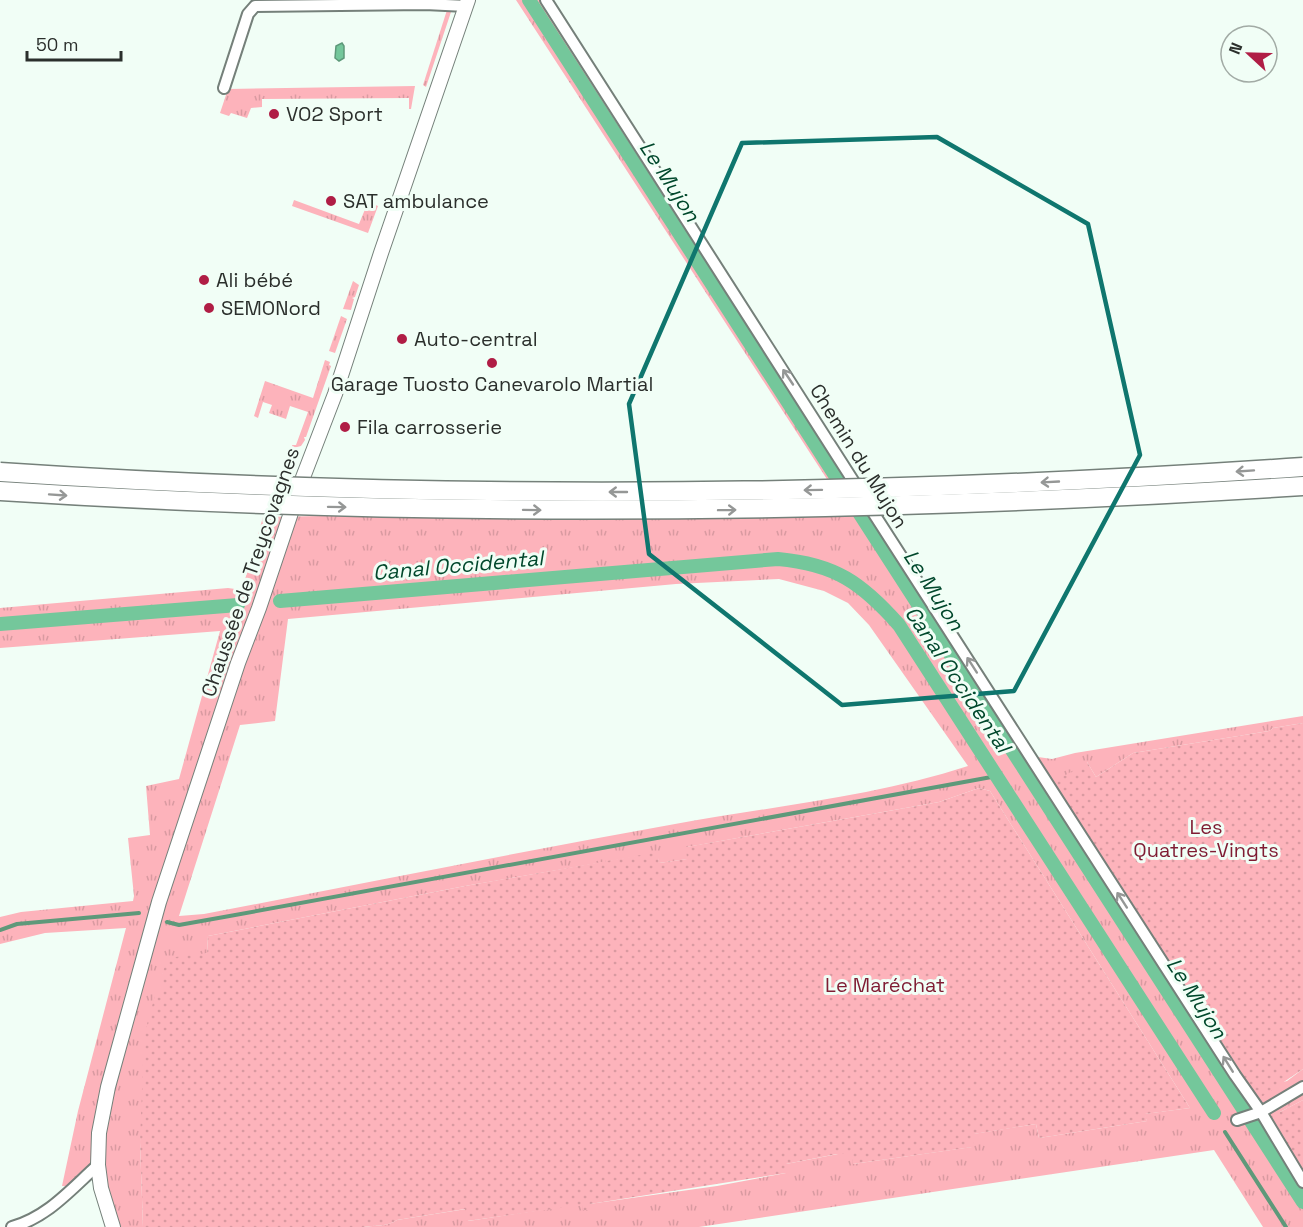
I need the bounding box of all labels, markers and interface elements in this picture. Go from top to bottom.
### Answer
scale bar [27,24,122,62]
north arrow [1219,24,1279,84]
text: 50 m [36,33,78,56]
text: N [1224,40,1247,57]
place label: VO2 Sport [286,101,383,127]
marker: VO2 Sport [267,107,281,121]
water label: Le Mujon [634,135,707,228]
place label: SAT ambulance [343,188,489,214]
marker: SAT ambulance [324,194,338,208]
place label: Ali bébé [216,267,293,293]
marker: Ali bébé [197,273,211,287]
place label: SEMONord [221,295,321,321]
marker: SEMONord [202,301,216,315]
place label: Auto-central [414,326,538,352]
marker: Auto-central [395,332,409,346]
marker: Garage Tuosto Canevarolo Martial [485,356,499,370]
one-way arrow [782,369,794,386]
place label: Garage Tuosto Canevarolo Martial [331,371,653,397]
street label: Chemin du Mujon [804,379,914,533]
place label: Fila carrosserie [357,414,502,440]
marker: Fila carrosserie [338,420,352,434]
street label: Chaussée de Treycovagnes [195,444,305,700]
one-way arrow [1235,466,1255,477]
one-way arrow [1040,476,1060,487]
one-way arrow [804,484,824,495]
one-way arrow [609,486,629,498]
one-way arrow [48,489,68,500]
one-way arrow [327,501,347,513]
one-way arrow [522,504,542,516]
one-way arrow [717,504,737,515]
water label: Canal Occidental [372,544,547,586]
water label: Le Mujon [898,544,971,637]
water label: Canal Occidental [899,601,1019,760]
one-way arrow [965,657,977,674]
park label: Les Quatres-Vingts [1133,814,1279,863]
one-way arrow [1116,892,1128,909]
water label: Le Mujon [1161,952,1234,1045]
park label: Le Maréchat [825,972,945,998]
one-way arrow [1221,1056,1233,1073]

